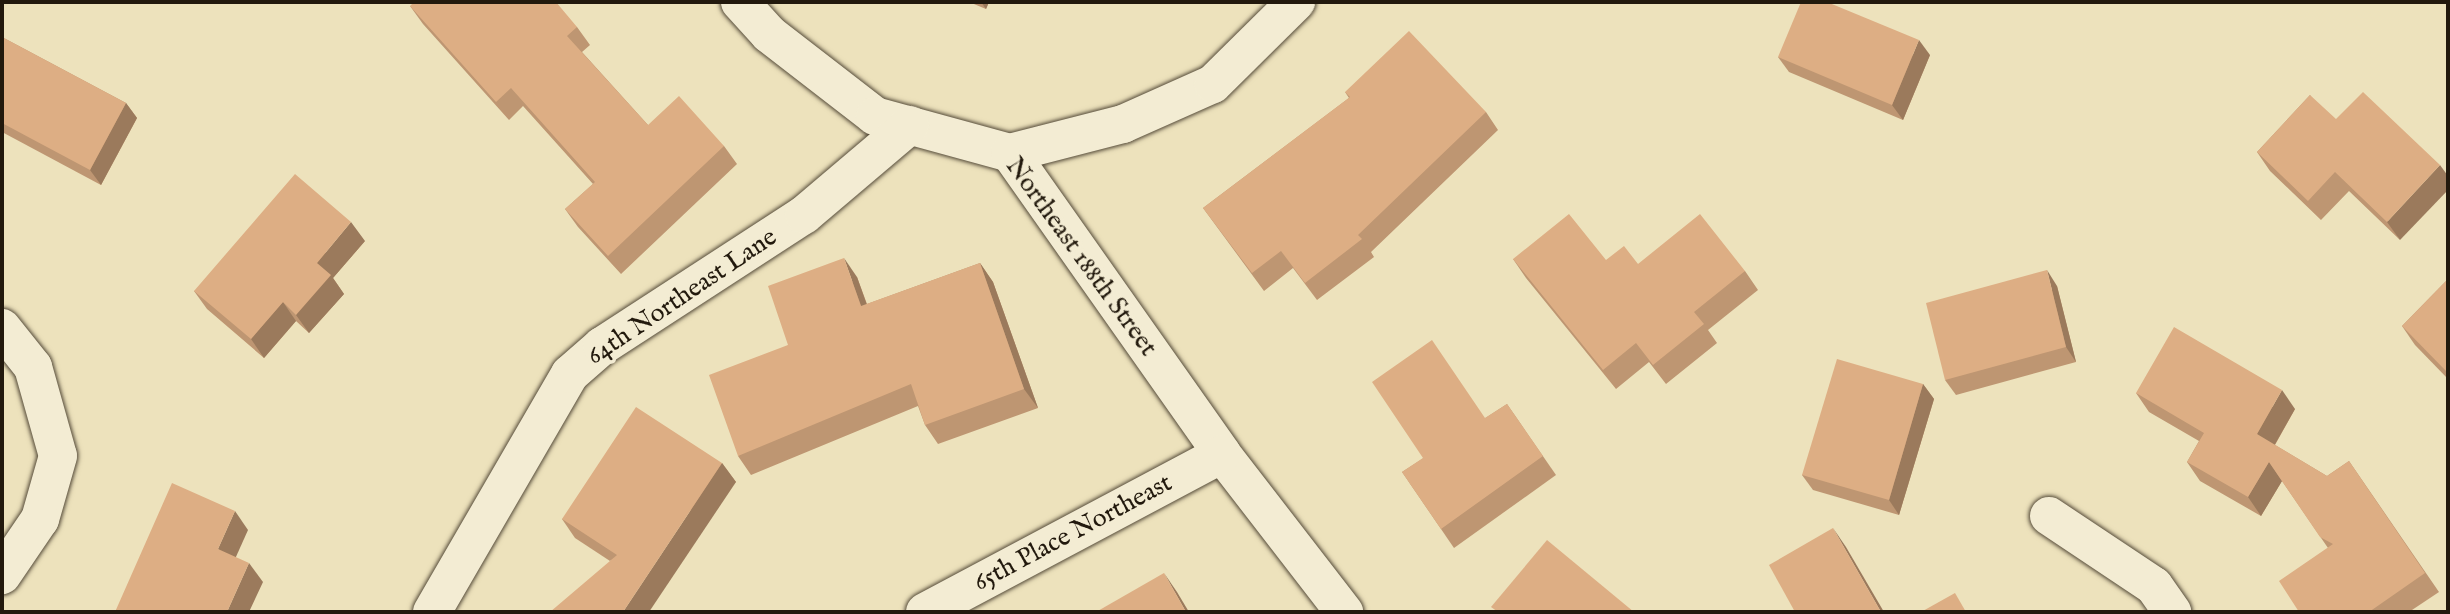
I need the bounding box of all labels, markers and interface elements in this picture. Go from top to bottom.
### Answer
street label: Northeast 188th Street [998,152,1164,362]
street label: 64th Northeast Lane [581,222,783,372]
street label: 65th Place Northeast [968,468,1178,598]

